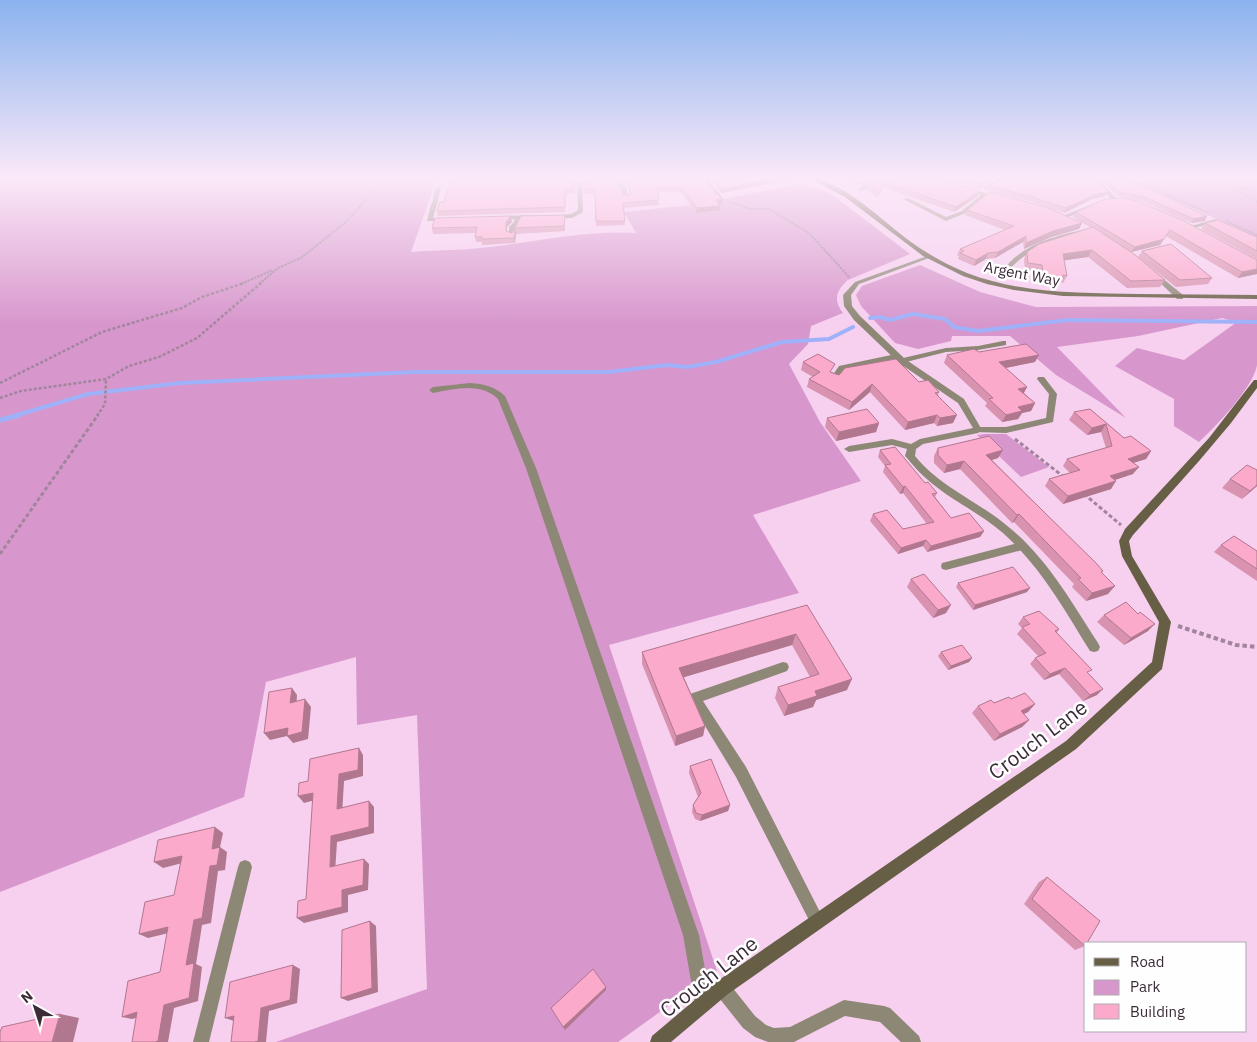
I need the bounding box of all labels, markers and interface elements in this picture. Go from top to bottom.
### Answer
street label: Argent Way [983,257,1062,290]
street label: Crouch Lane [982,693,1093,786]
street label: Crouch Lane [654,929,763,1023]
legend [1084,942,1247,1032]
text: Road [1130,952,1165,971]
text: Park [1130,977,1160,996]
north arrow [10,982,60,1032]
text: N [17,987,36,1007]
text: Building [1130,1002,1185,1021]

